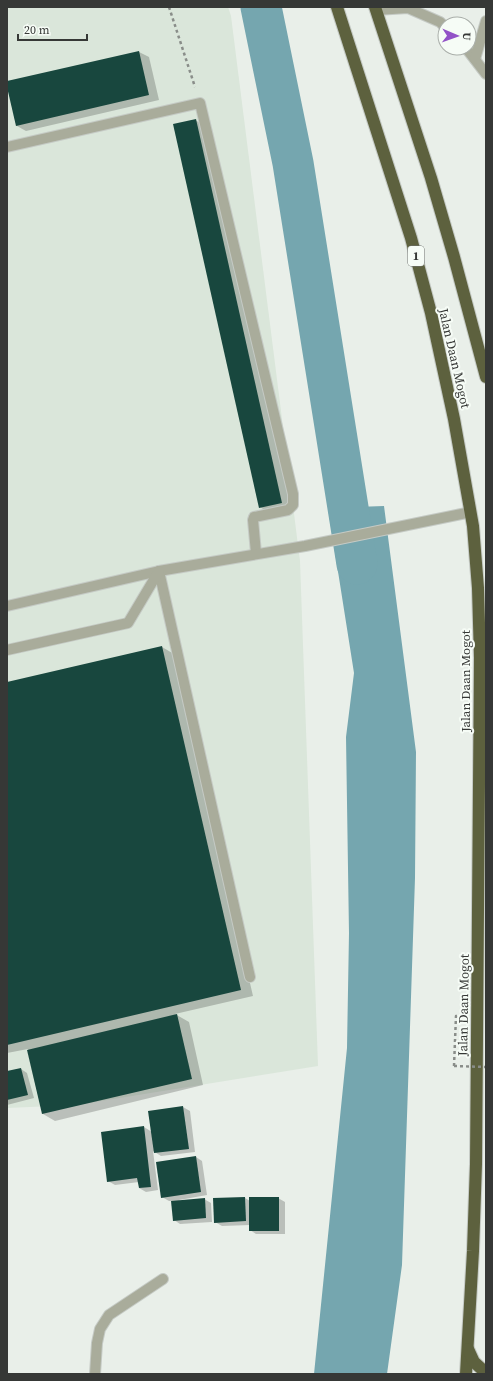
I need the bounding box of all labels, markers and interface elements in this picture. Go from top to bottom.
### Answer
scale bar [18,16,87,42]
north arrow [437,16,477,56]
text: 20 m [24,22,50,38]
text: U [459,32,474,41]
road number: 1 [408,246,424,266]
street label: Jalan Daan Mogot [435,305,474,411]
street label: Jalan Daan Mogot [457,629,474,733]
street label: Jalan Daan Mogot [454,953,473,1057]

